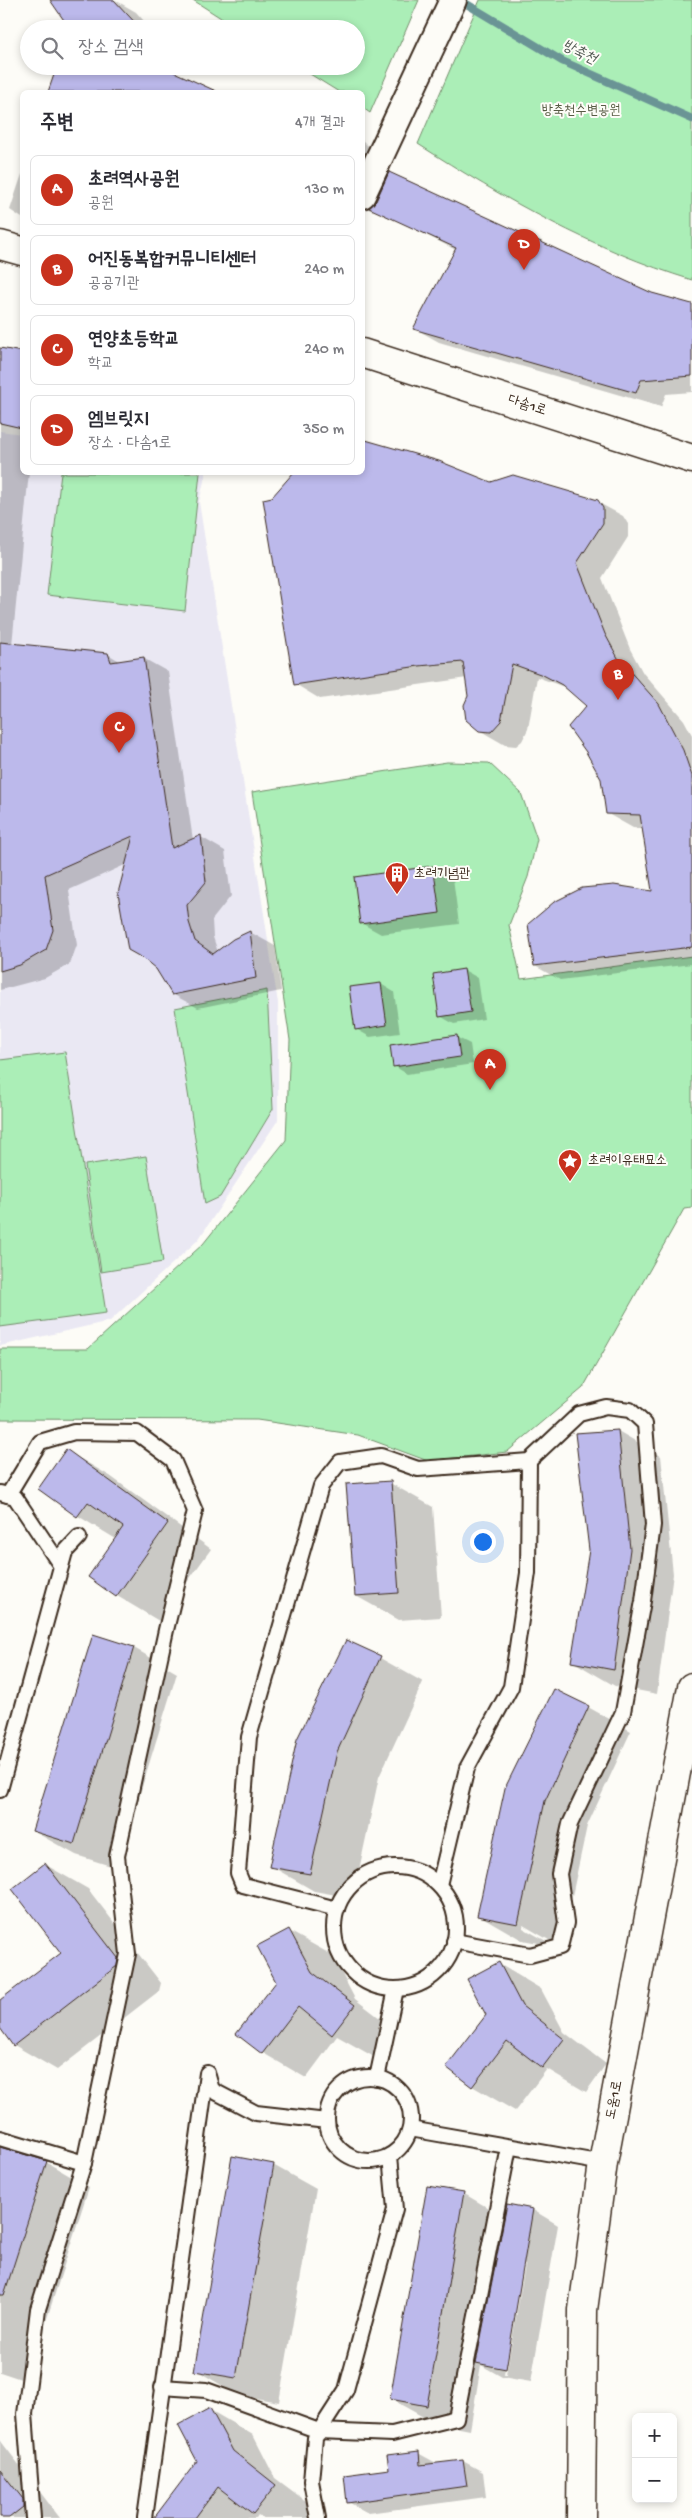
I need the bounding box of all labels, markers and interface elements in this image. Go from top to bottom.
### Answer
search box [20,20,365,75]
icon: search [38,34,66,62]
text: 장소 검색 [78,37,144,60]
water label: 방축천 [559,37,601,70]
park label: 방축천수변공원 [542,103,620,120]
text: 주변 [40,112,74,137]
text: 4개 결과 [295,115,345,134]
text: 초려역사공원 [88,169,180,192]
text: A [52,181,62,200]
text: 130 m [305,181,344,200]
text: 공원 [88,195,114,214]
pin: D [508,229,540,270]
text: 어진동복합커뮤니티센터 [88,249,256,272]
text: B [53,261,61,280]
text: 240 m [304,261,344,280]
text: 공공기관 [88,275,140,294]
text: 연양초등학교 [88,329,180,352]
text: C [53,341,61,360]
text: 240 m [304,341,344,360]
text: 학교 [88,355,114,374]
street label: 다솜1로 [506,392,548,420]
text: 엠브릿지 [88,409,149,432]
text: D [52,421,62,440]
text: 350 m [303,421,344,440]
text: 장소 · 다솜1로 [88,435,171,454]
pin: B [602,659,634,700]
pin: C [103,712,135,753]
building icon: 초려기념관 [384,861,410,895]
place label: 초려기념관 [414,866,470,883]
pin: A [474,1049,506,1090]
place icon: 초려이유태묘소 [557,1148,583,1182]
place label: 초려이유태묘소 [588,1153,667,1170]
your location [470,1529,496,1555]
street label: 도움1로 [603,2079,627,2121]
map controls [632,2413,677,2503]
button: + [632,2413,677,2458]
button: − [632,2458,677,2503]

